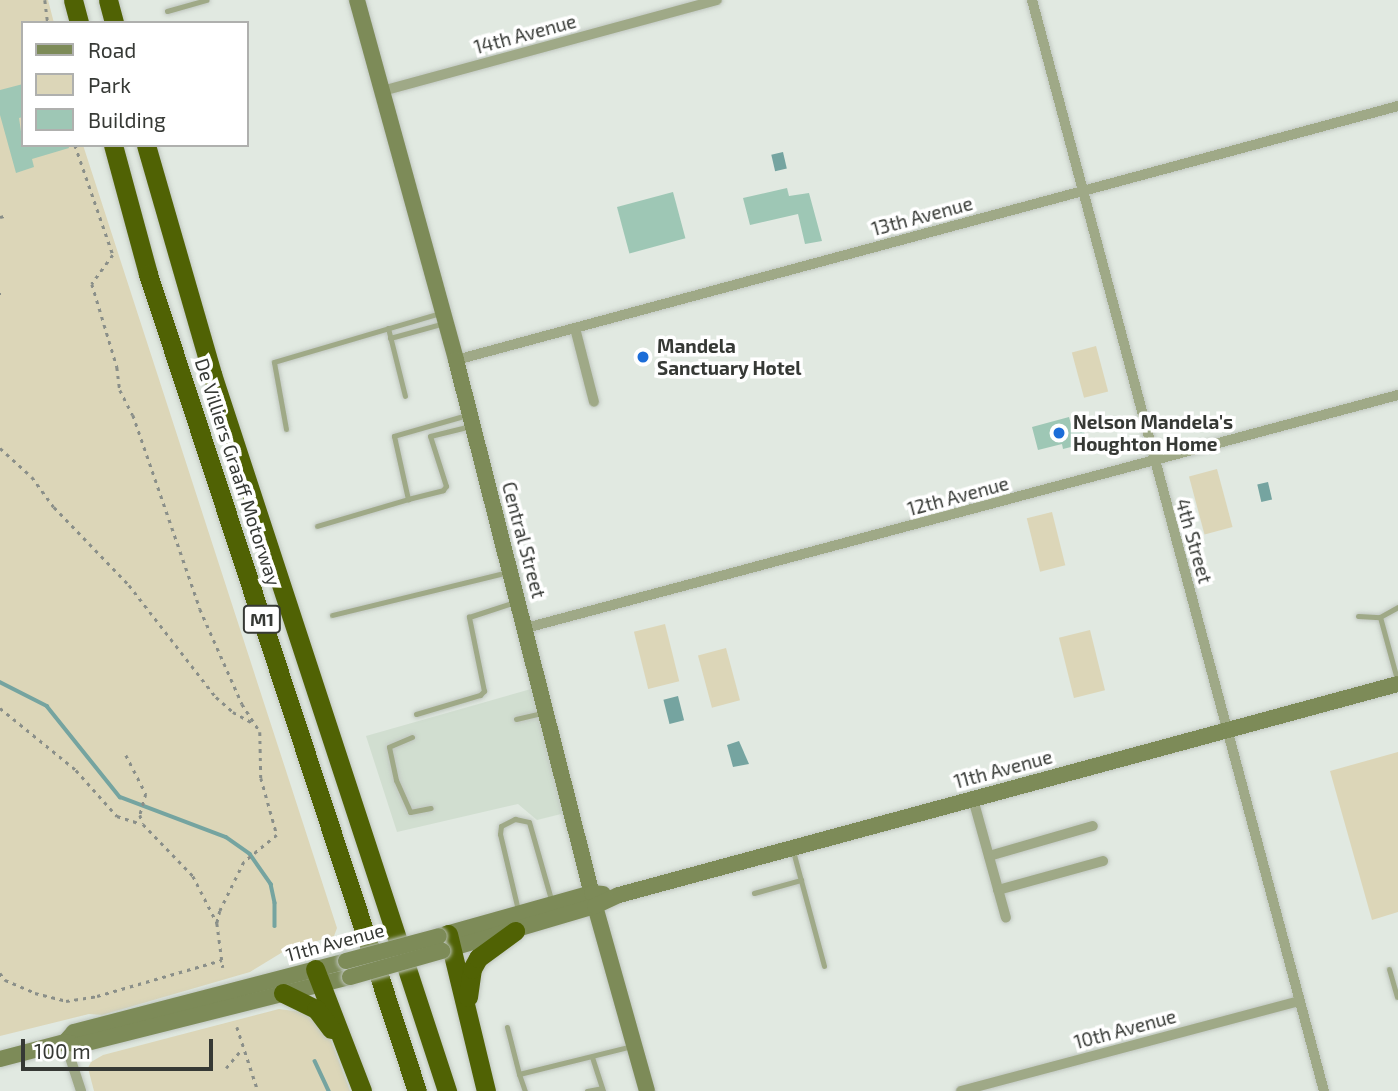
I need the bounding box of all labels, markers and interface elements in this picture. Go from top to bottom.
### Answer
street label: 14th Avenue [471,9,579,59]
legend [21,21,248,147]
text: Road [88,37,136,62]
text: Park [88,72,131,97]
text: Building [88,107,166,132]
street label: 13th Avenue [869,191,975,241]
place label: Mandela Sanctuary Hotel [657,335,802,379]
marker: Mandela Sanctuary Hotel [635,349,651,365]
street label: De Villiers Graaff Motorway [190,355,286,589]
place label: Nelson Mandela's Houghton Home [1073,411,1233,455]
marker: Nelson Mandela's Houghton Home [1051,425,1067,441]
street label: 12th Avenue [905,471,1011,521]
street label: Central Street [497,479,551,601]
street label: 4th Street [1171,496,1217,586]
road number: M1 [243,604,281,634]
street label: 11th Avenue [951,745,1055,793]
street label: 11th Avenue [283,918,387,966]
street label: 10th Avenue [1071,1004,1179,1054]
scale bar [24,1024,217,1068]
text: 100 m [34,1038,91,1063]

